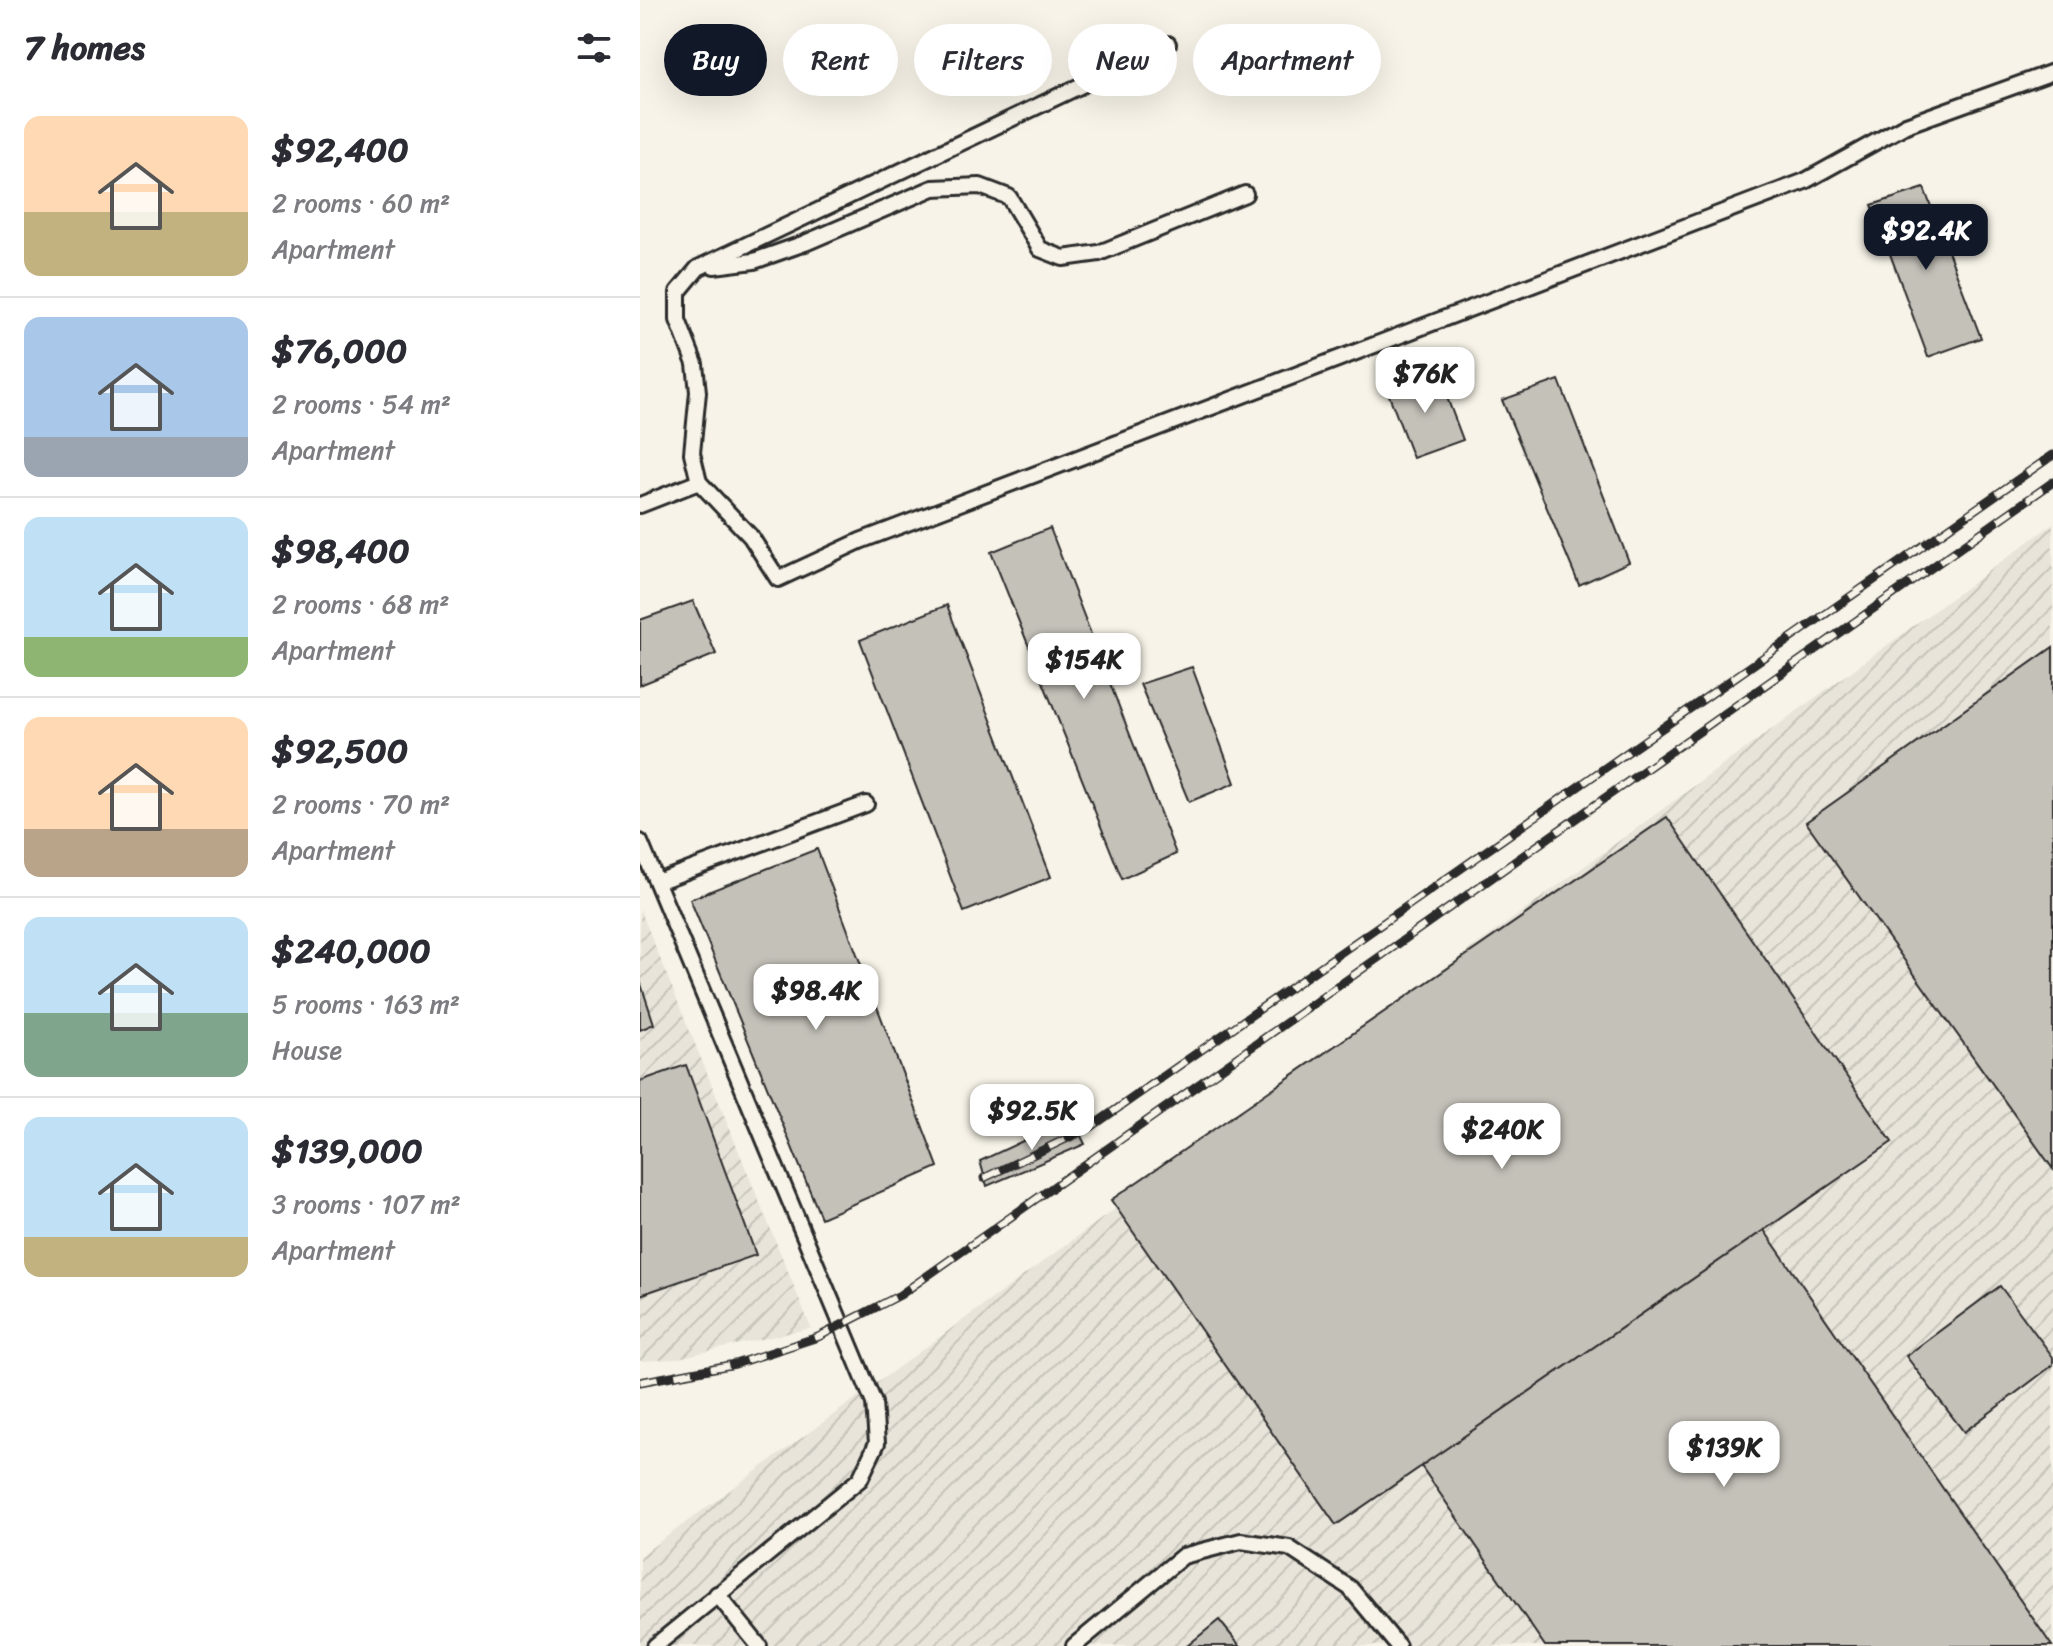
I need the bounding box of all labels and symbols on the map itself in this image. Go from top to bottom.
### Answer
pin: $92.4K [1861,204,1991,272]
pin: $76K [1378,347,1472,415]
pin: $154K [1028,633,1140,701]
pin: $98.4K [751,964,881,1032]
pin: $92.5K [967,1084,1097,1152]
pin: $240K [1446,1103,1558,1171]
pin: $139K [1668,1421,1780,1489]

